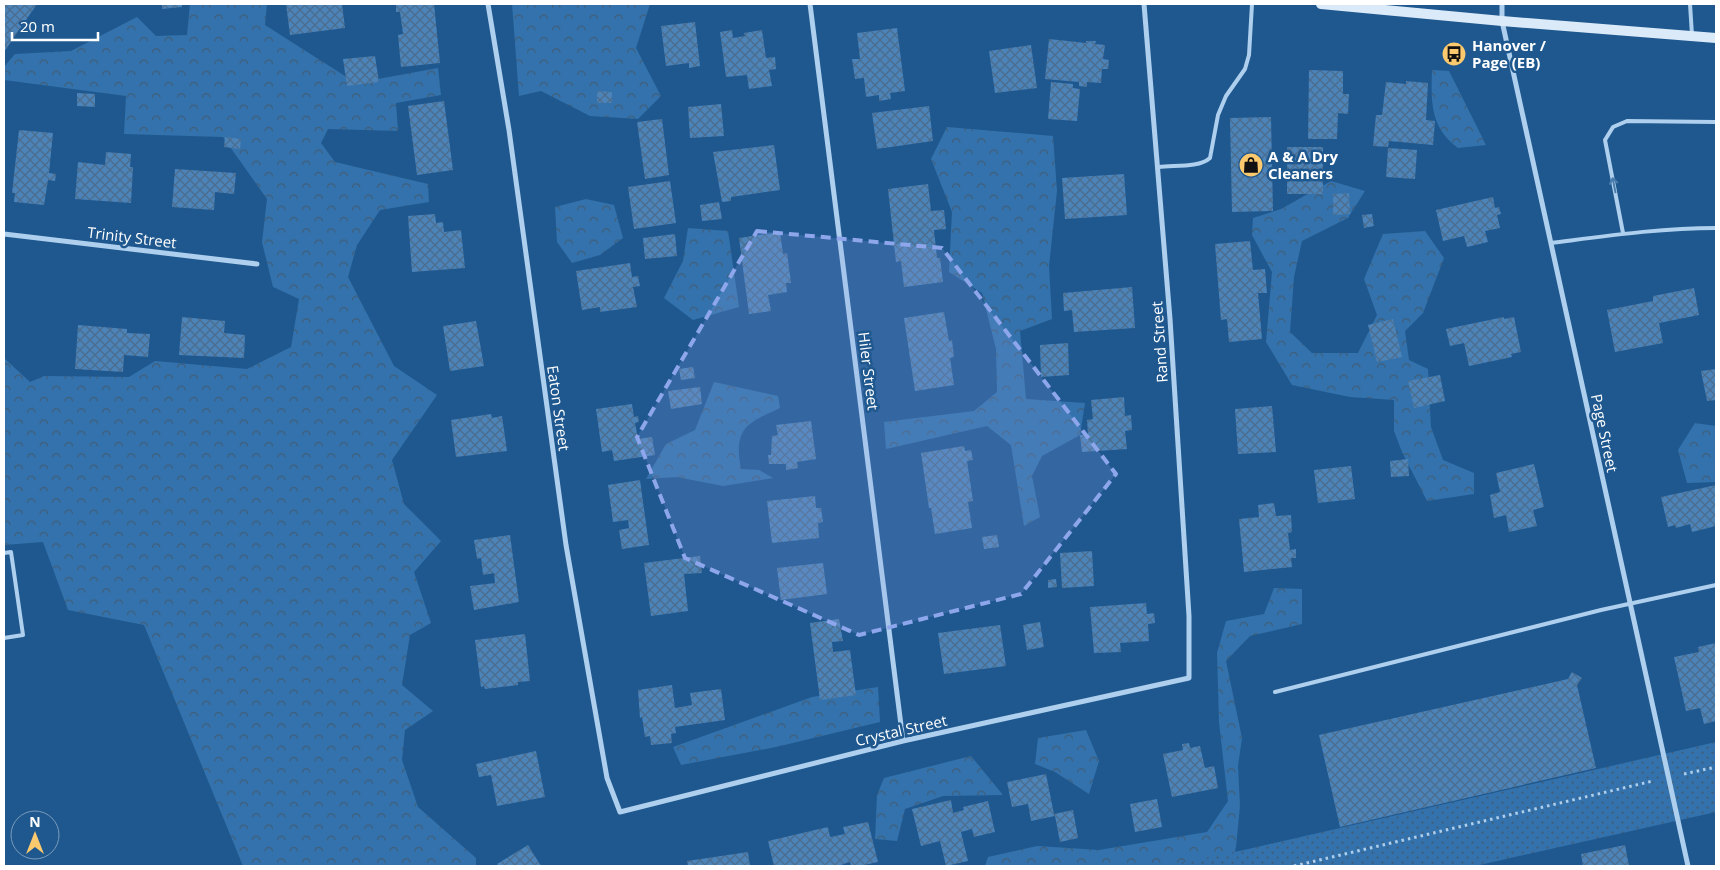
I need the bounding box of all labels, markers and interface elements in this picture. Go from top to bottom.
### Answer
scale bar [12,10,99,42]
text: 20 m [20,16,55,36]
place label: Hanover / Page (EB) [1472,35,1547,72]
bus stop icon: Hanover / Page (EB) [1441,41,1467,67]
place label: A & A Dry Cleaners [1268,146,1339,183]
shop icon: A & A Dry Cleaners [1238,152,1264,178]
one-way arrow [1608,177,1618,193]
street label: Trinity Street [86,222,178,252]
street label: Rand Street [1146,301,1172,383]
street label: Hiler Street [854,331,884,411]
street label: Eaton Street [543,364,575,452]
street label: Page Street [1587,392,1623,474]
street label: Crystal Street [853,710,949,750]
north arrow [10,810,60,860]
text: N [29,812,41,831]

